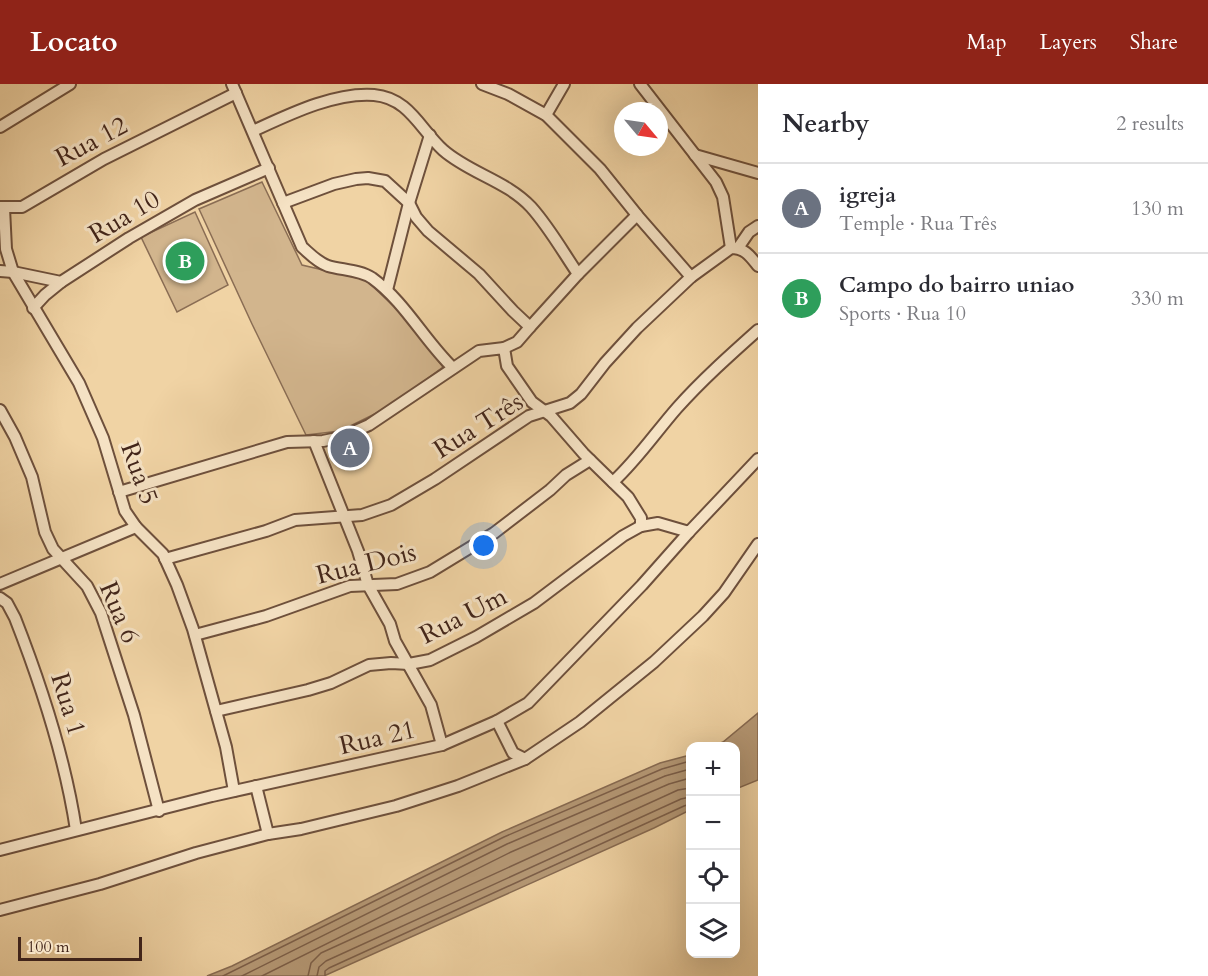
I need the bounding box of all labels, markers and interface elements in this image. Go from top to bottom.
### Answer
text: Locato [30,23,118,61]
text: Map [967,28,1007,57]
text: Layers [1040,28,1097,57]
text: Share [1130,28,1178,57]
north arrow [614,102,668,156]
text: Nearby [782,106,870,141]
street label: Rua 12 [49,108,134,175]
text: 2 results [1116,110,1184,137]
text: igreja [839,180,896,210]
street label: Rua 10 [82,182,166,251]
text: A [794,195,809,222]
text: 130 m [1131,195,1184,222]
text: Temple · Rua Três [839,210,997,237]
pin: B [166,238,204,284]
text: Campo do bairro uniao [839,270,1074,300]
text: B [794,285,809,312]
text: 330 m [1131,285,1184,312]
text: Sports · Rua 10 [839,300,966,327]
street label: Rua Três [427,384,530,467]
pin: A [330,426,370,470]
street label: Rua 5 [112,437,167,509]
your location [469,531,498,560]
street label: Rua Dois [313,534,420,593]
street label: Rua 6 [91,576,148,648]
street label: Rua Um [414,579,513,652]
street label: Rua 1 [42,669,95,740]
street label: Rua 21 [336,712,419,763]
map controls [686,742,740,958]
button: + [686,742,740,796]
button: − [686,796,740,850]
button: locate [686,850,740,904]
button: layers [686,904,740,958]
scale bar [18,934,142,962]
text: 100 m [27,936,69,958]

